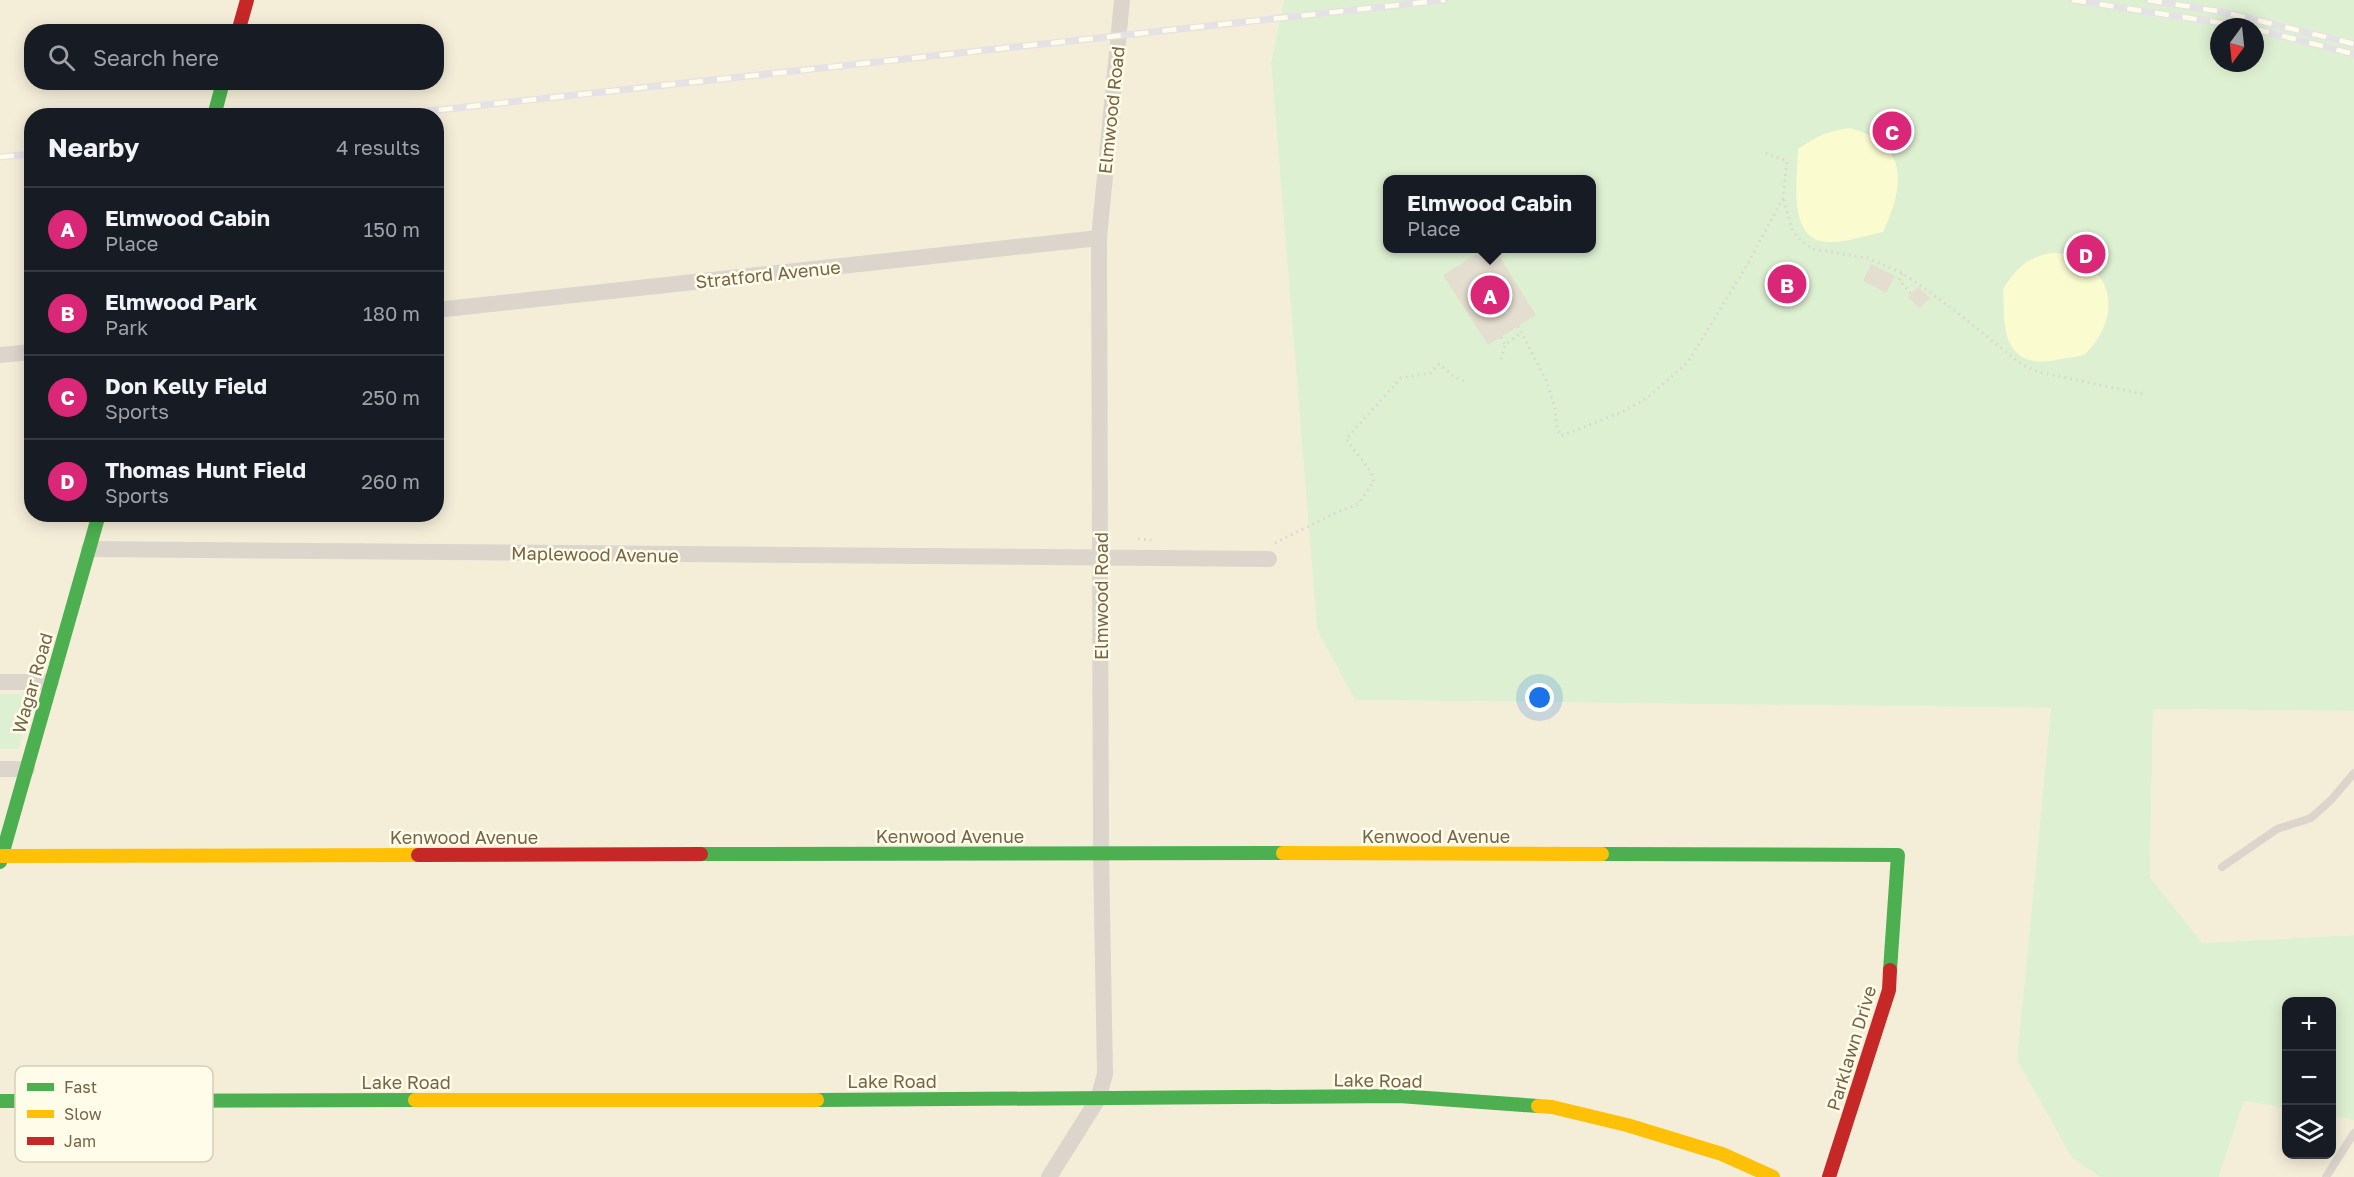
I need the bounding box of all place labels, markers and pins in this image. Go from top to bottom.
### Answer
pin: C [1872,108,1912,154]
pin: D [2066,232,2106,276]
pin: B [1768,262,1806,306]
pin: A [1470,272,1510,318]

